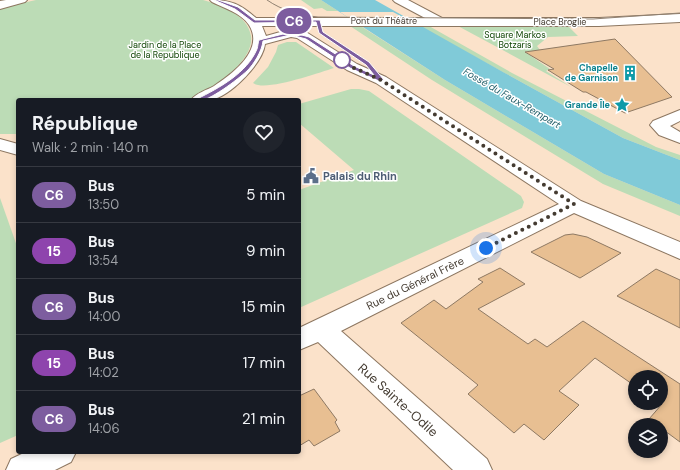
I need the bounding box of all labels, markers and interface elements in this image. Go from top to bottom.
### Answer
line badge: C6 [276,8,312,34]
text: C6 [284,12,304,30]
street label: Pont du Théâtre [351,15,417,27]
street label: Place Broglie [534,16,586,28]
park label: Square Markos Botzaris [484,29,546,51]
park label: Jardin de la Place de la Republique [129,39,201,61]
unlabelled marker [333,51,351,69]
place label: Chapelle de Garnison [565,62,619,84]
building icon: Chapelle de Garnison [621,64,639,82]
water label: Fossé du Faux-Rempart [461,65,563,131]
place icon: Grande Île [613,96,631,114]
place label: Grande Île [565,98,611,111]
text: République [32,111,138,136]
button: heart [243,111,285,153]
text: Walk · 2 min · 140 m [32,139,148,156]
public building icon: Palais du Rhin [302,167,320,185]
place label: Palais du Rhin [323,169,397,183]
text: Bus [88,176,115,196]
text: 5 min [246,185,285,205]
text: C6 [44,186,64,204]
text: 13:50 [88,196,119,213]
text: Bus [88,232,115,252]
your location [476,238,496,258]
text: 9 min [246,241,285,261]
text: 15 [47,242,61,260]
text: 13:54 [88,252,118,269]
street label: Rue du Général Frère [364,253,466,313]
text: Bus [88,288,115,308]
text: 15 min [242,297,285,317]
text: C6 [44,298,64,316]
text: 14:00 [88,308,120,325]
text: Bus [88,344,115,364]
text: 17 min [243,353,285,373]
text: 15 [47,354,61,372]
street label: Rue Sainte-Odile [354,360,442,440]
text: 14:02 [88,364,119,381]
map controls [628,370,668,458]
button: locate [628,370,668,410]
text: Bus [88,400,115,420]
text: 21 min [242,409,285,429]
text: C6 [44,410,64,428]
button: layers [628,418,668,458]
text: 14:06 [88,420,120,437]

